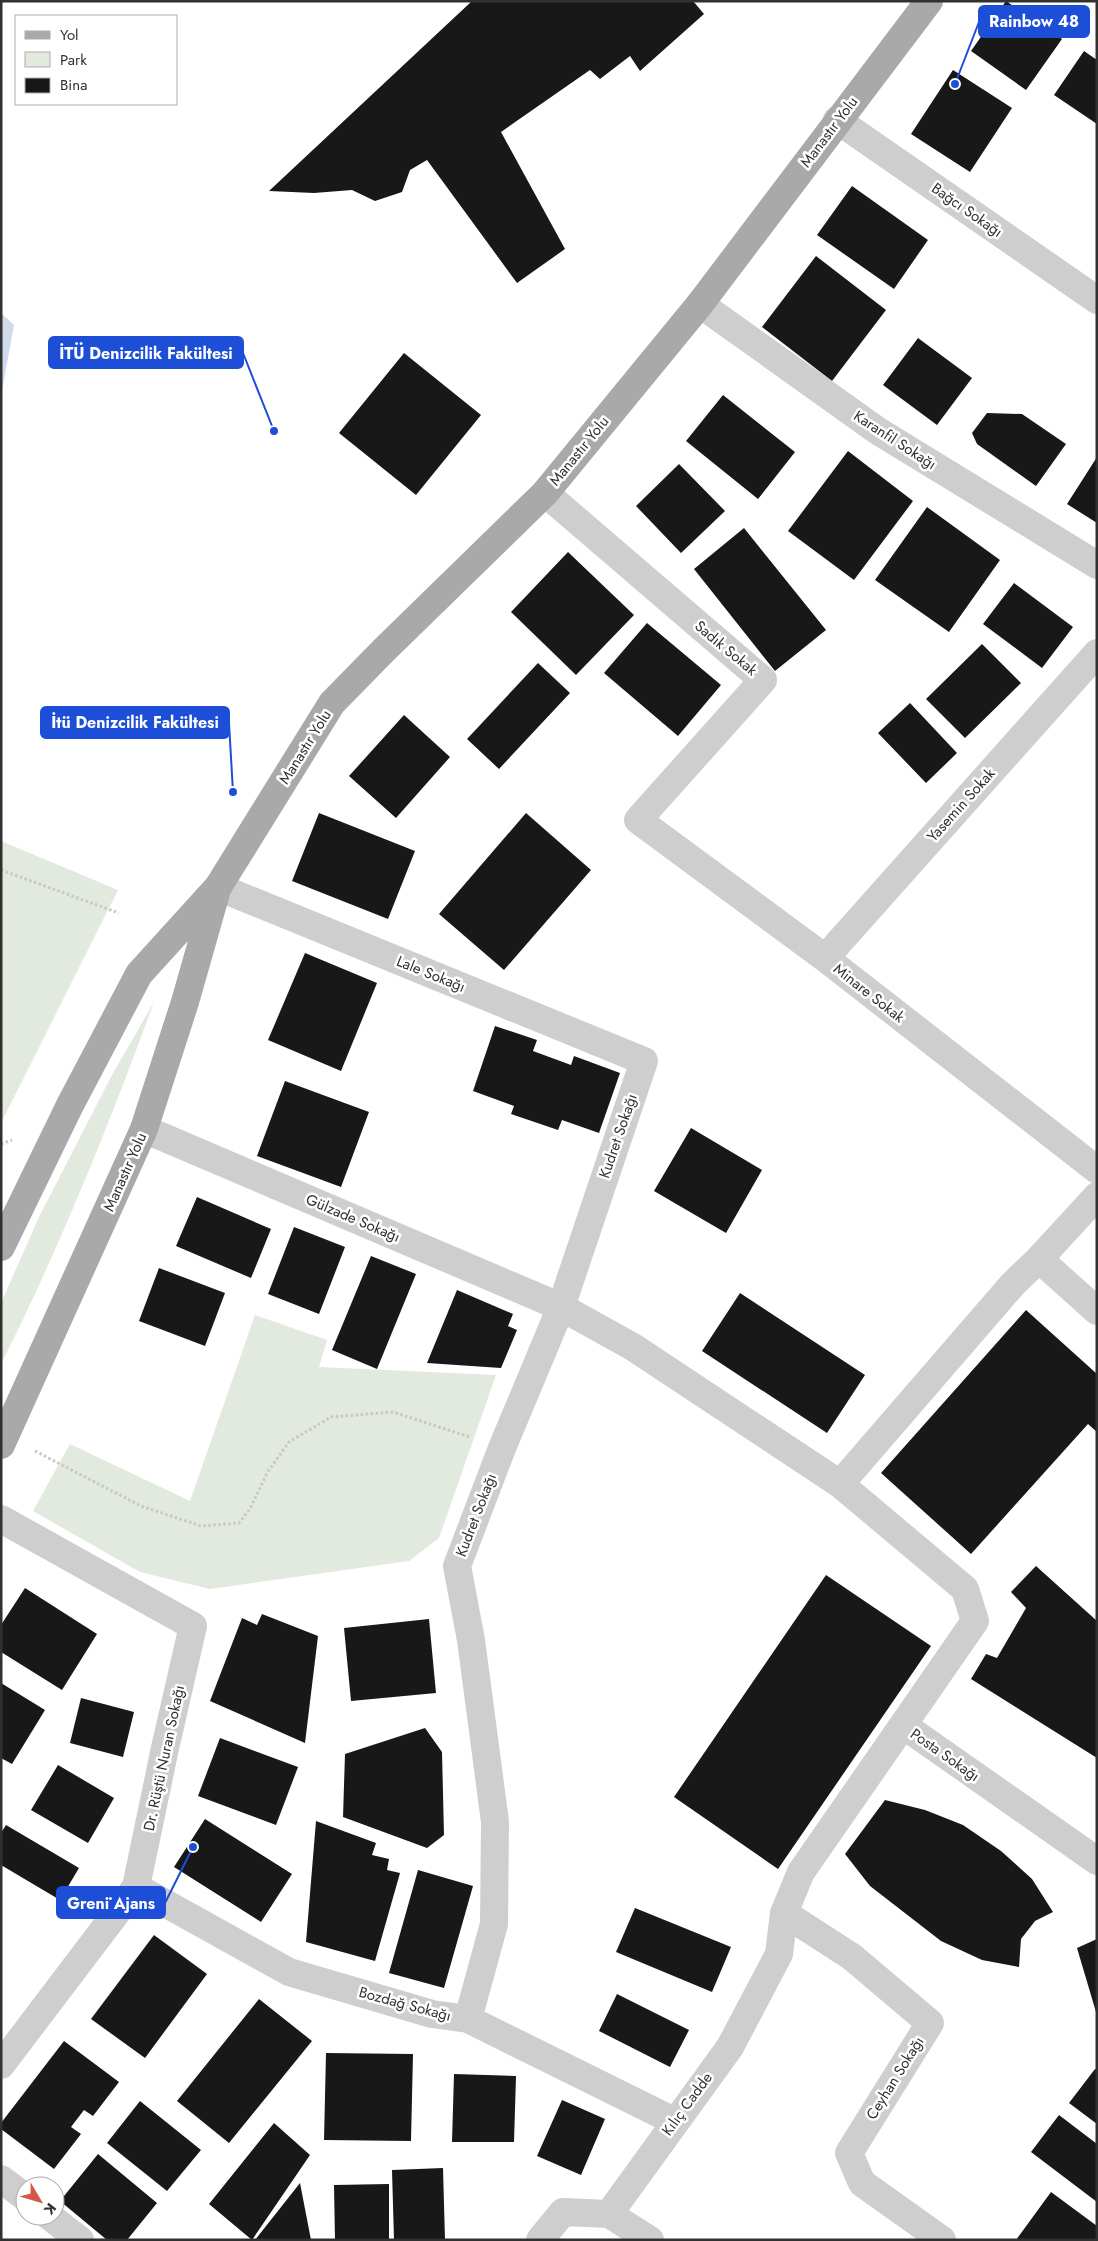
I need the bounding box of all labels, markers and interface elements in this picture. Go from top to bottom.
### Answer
callout: Rainbow 48 [979,6,1089,37]
text: Rainbow 48 [989,10,1079,33]
legend [15,15,178,105]
text: Yol [60,24,79,46]
text: Park [60,49,87,71]
text: Bina [60,74,87,96]
street label: Manastır Yolu [795,92,863,172]
street label: Bağcı Sokağı [927,177,1007,243]
callout: İTÜ Denizcilik Fakültesi [49,337,243,368]
text: İTÜ Denizcilik Fakültesi [59,342,233,365]
street label: Karanfil Sokağı [849,405,941,475]
street label: Manastır Yolu [544,411,614,491]
street label: Sadık Sokak [690,615,762,681]
street label: Manastır Yolu [273,706,337,788]
callout: İtü Denizcilik Fakültesi [41,707,229,738]
text: İtü Denizcilik Fakültesi [51,711,219,734]
street label: Yasemin Sokak [922,763,1000,847]
street label: Lale Sokağı [393,950,469,998]
street label: Minare Sokak [829,958,910,1028]
street label: Kudret Sokağı [593,1091,643,1181]
street label: Manastır Yolu [98,1129,152,1215]
street label: Gülzade Sokağı [302,1188,404,1248]
street label: Kudret Sokağı [450,1470,502,1560]
street label: Dr. Rüştü Nuran Sokağı [138,1683,190,1833]
street label: Posta Sokağı [906,1723,984,1787]
callout: Greni̇ Ajans [57,1887,165,1918]
text: Greni̇ Ajans [67,1892,155,1915]
street label: Bozdağ Sokağı [356,1981,454,2027]
street label: Ceyhan Sokağı [861,2032,929,2124]
street label: Kılıç Cadde [656,2067,718,2140]
north arrow [15,2176,65,2226]
text: K [39,2199,61,2219]

